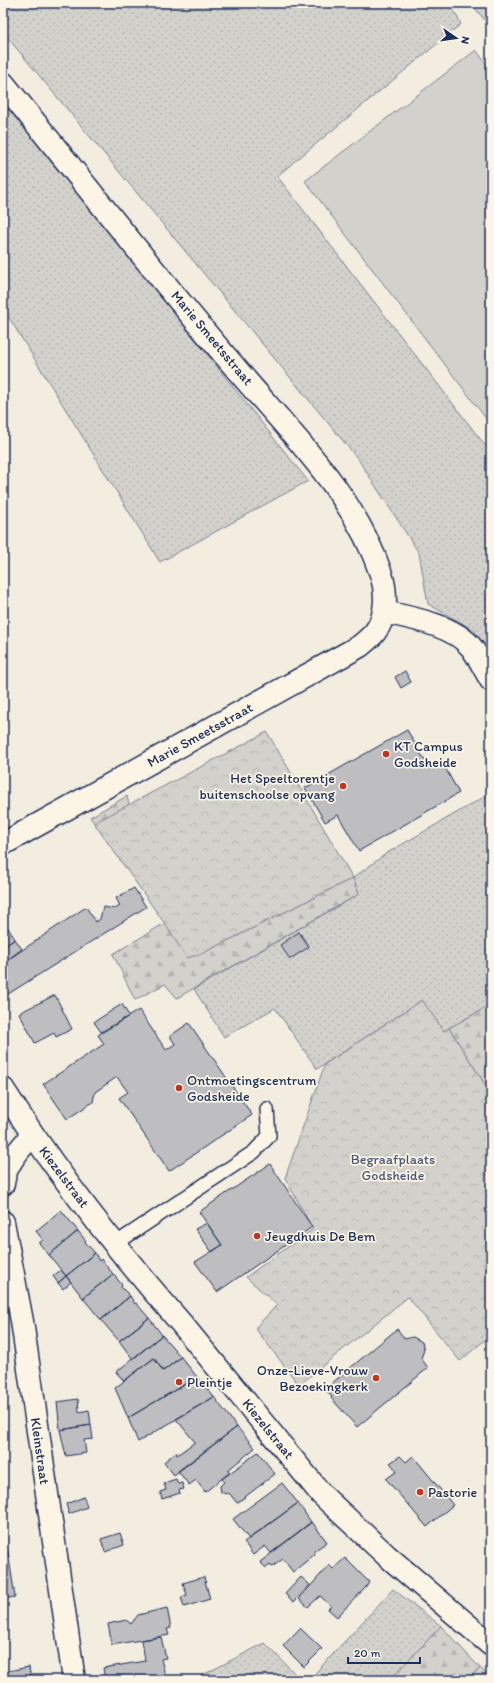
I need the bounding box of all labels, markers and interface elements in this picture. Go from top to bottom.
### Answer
north arrow [436,18,476,58]
text: N [458,35,472,45]
street label: Marie Smeetsstraat [168,287,256,389]
street label: Marie Smeetsstraat [144,699,256,771]
place label: KT Campus Godsheide [394,738,463,771]
marker: KT Campus Godsheide [381,749,391,759]
place label: Het Speeltorentje buitenschoolse opvang [199,770,336,803]
marker: Het Speeltorentje buitenschoolse opvang [338,781,348,791]
place label: Ontmoetingscentrum Godsheide [187,1072,317,1105]
marker: Ontmoetingscentrum Godsheide [174,1083,184,1093]
street label: Kiezelstraat [35,1143,93,1211]
park label: Begraafplaats Godsheide [351,1151,435,1184]
place label: Jeugdhuis De Bem [265,1228,376,1245]
marker: Jeugdhuis De Bem [252,1231,262,1241]
place label: Onze-Lieve-Vrouw Bezoekingkerk [257,1362,369,1395]
marker: Onze-Lieve-Vrouw Bezoekingkerk [371,1373,381,1383]
place label: Pleintje [187,1374,232,1391]
marker: Pleintje [174,1377,184,1387]
street label: Kiezelstraat [239,1395,297,1463]
street label: Kleinstraat [27,1416,53,1486]
place label: Pastorie [428,1484,478,1501]
marker: Pastorie [415,1487,425,1497]
scale bar [348,1639,420,1665]
text: 20 m [354,1646,381,1660]

